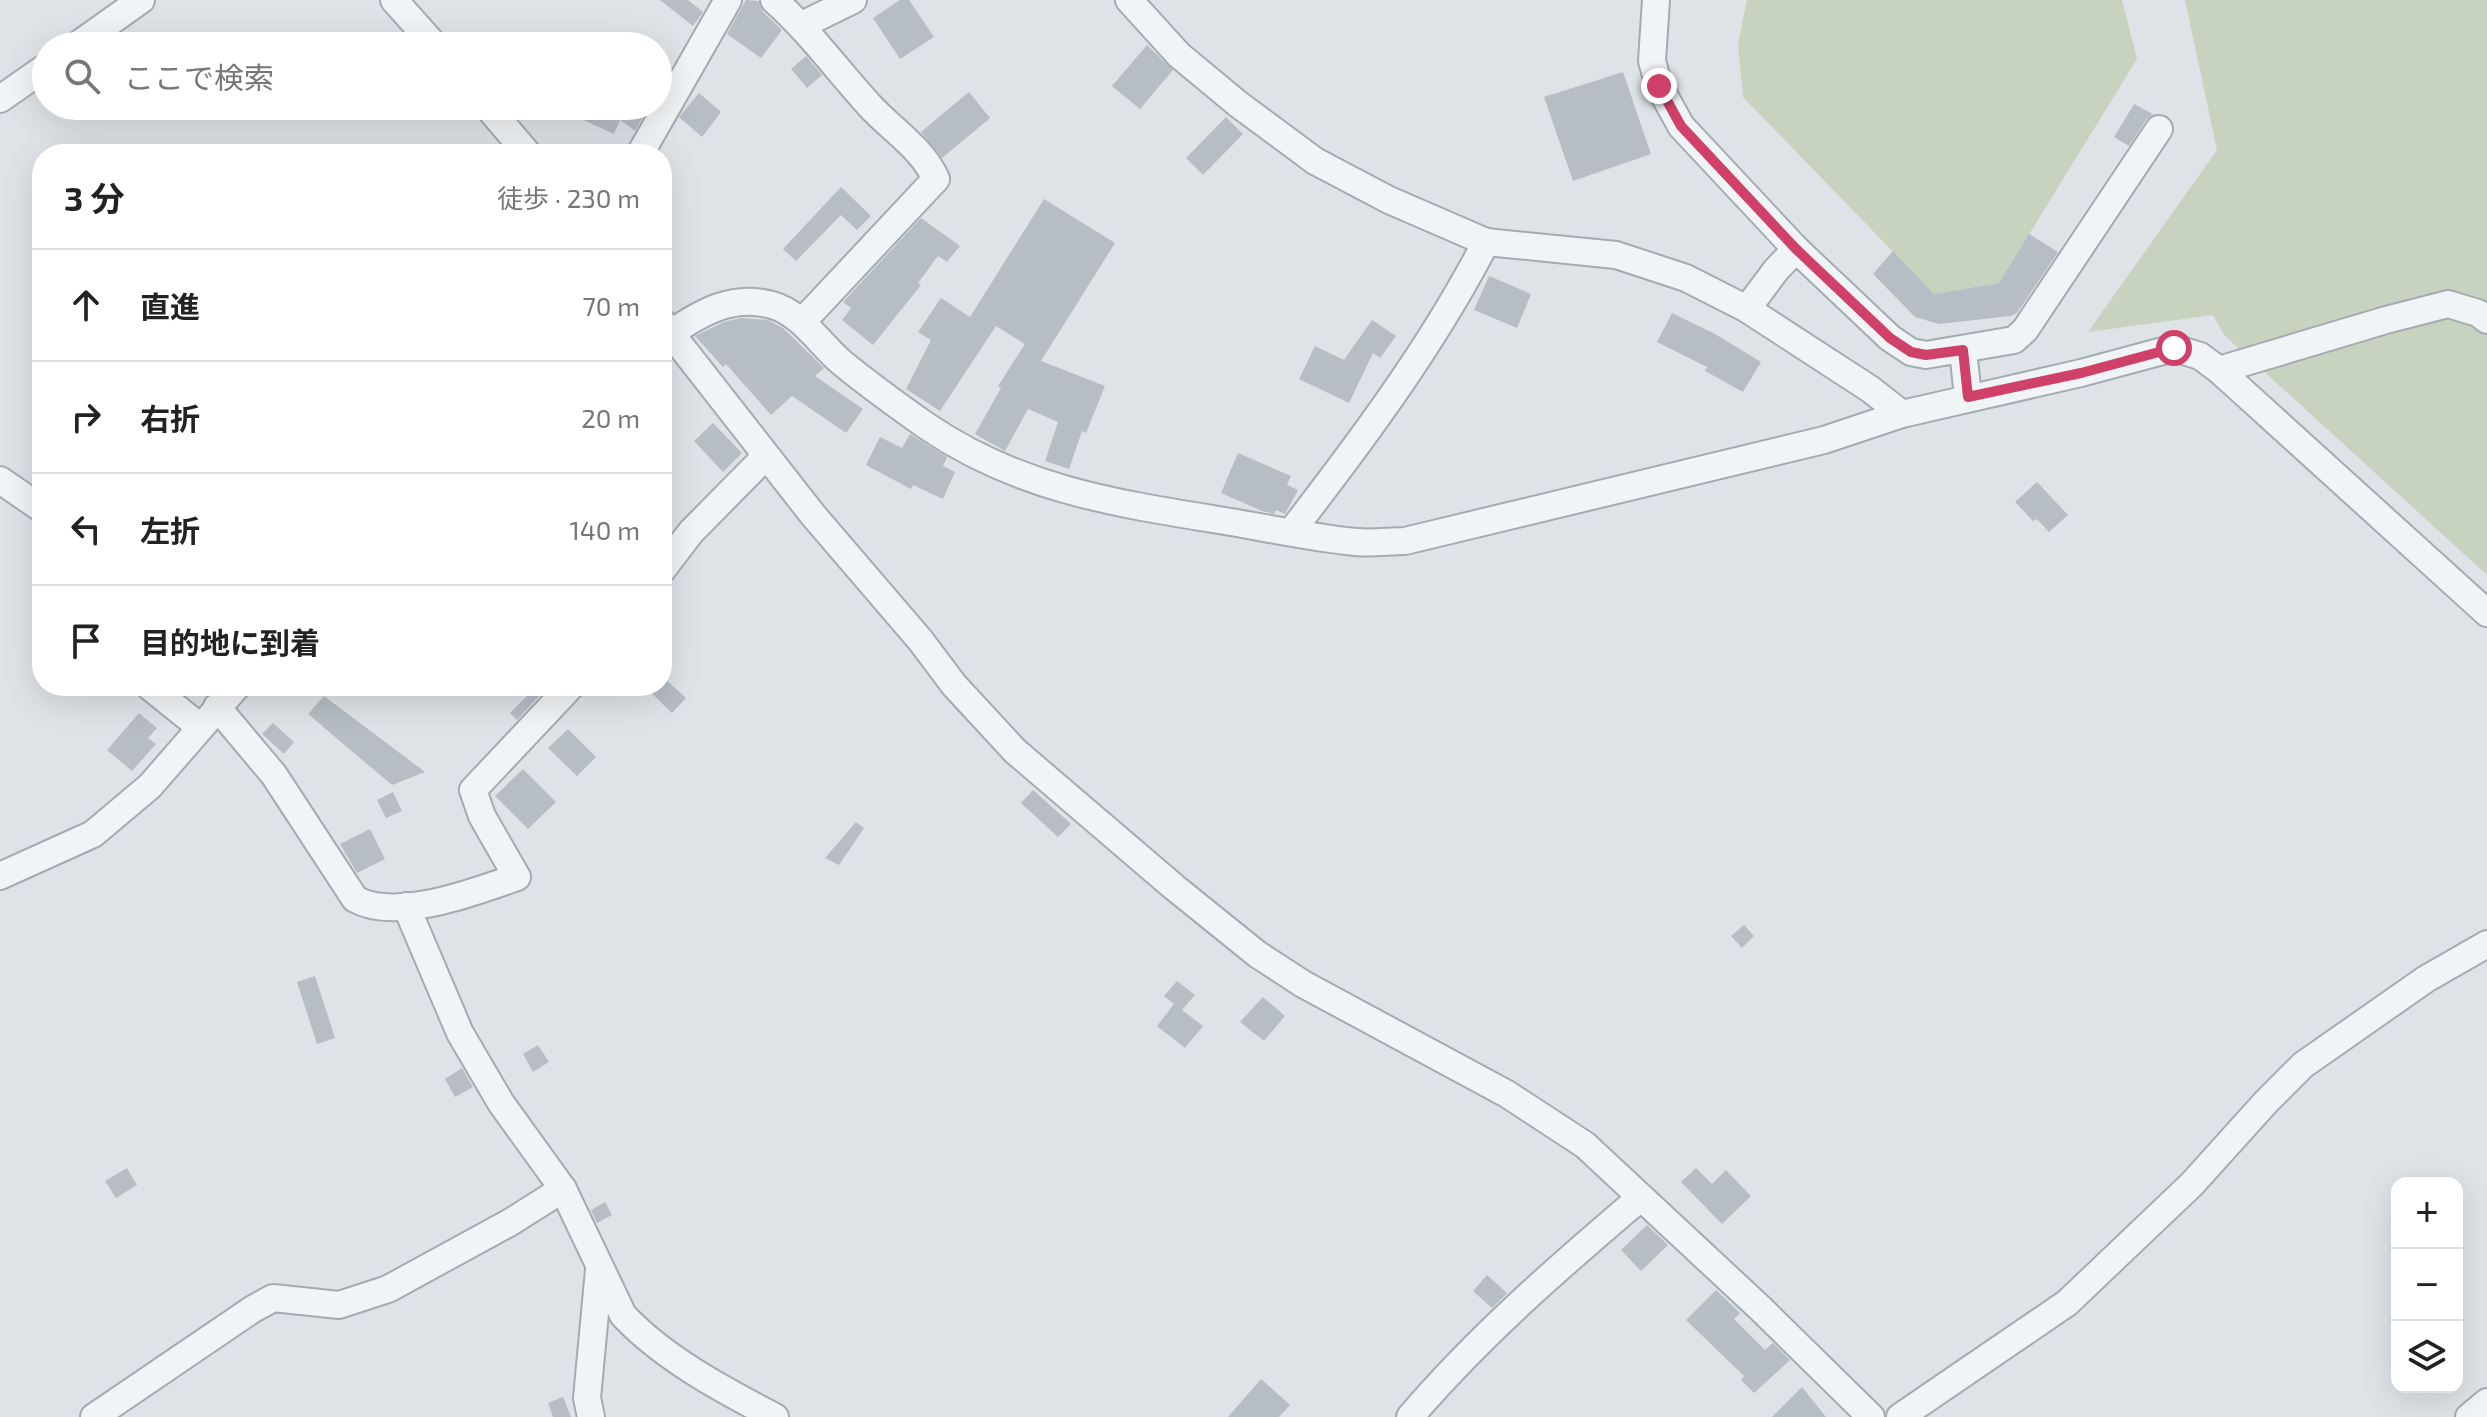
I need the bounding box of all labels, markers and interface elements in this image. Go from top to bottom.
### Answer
search box [32,32,672,120]
icon: search [60,54,104,98]
text: ここで検索 [124,59,274,95]
route end [1641,68,1677,104]
text: 3 分 [64,177,125,218]
text: 徒歩 · 230 m [497,182,640,213]
icon: ahead [64,283,108,327]
text: 直進 [140,288,200,324]
text: 70 m [582,290,640,321]
route start [2156,330,2192,366]
icon: right [64,395,108,439]
text: 右折 [140,400,200,436]
text: 20 m [581,402,640,433]
icon: left [64,507,108,551]
text: 左折 [140,512,200,548]
text: 140 m [569,514,640,545]
icon: arrive [64,619,108,663]
text: 目的地に到着 [140,624,320,660]
map controls [2391,1177,2463,1393]
button: + [2391,1177,2463,1249]
button: − [2391,1249,2463,1321]
button: layers [2391,1321,2463,1393]

